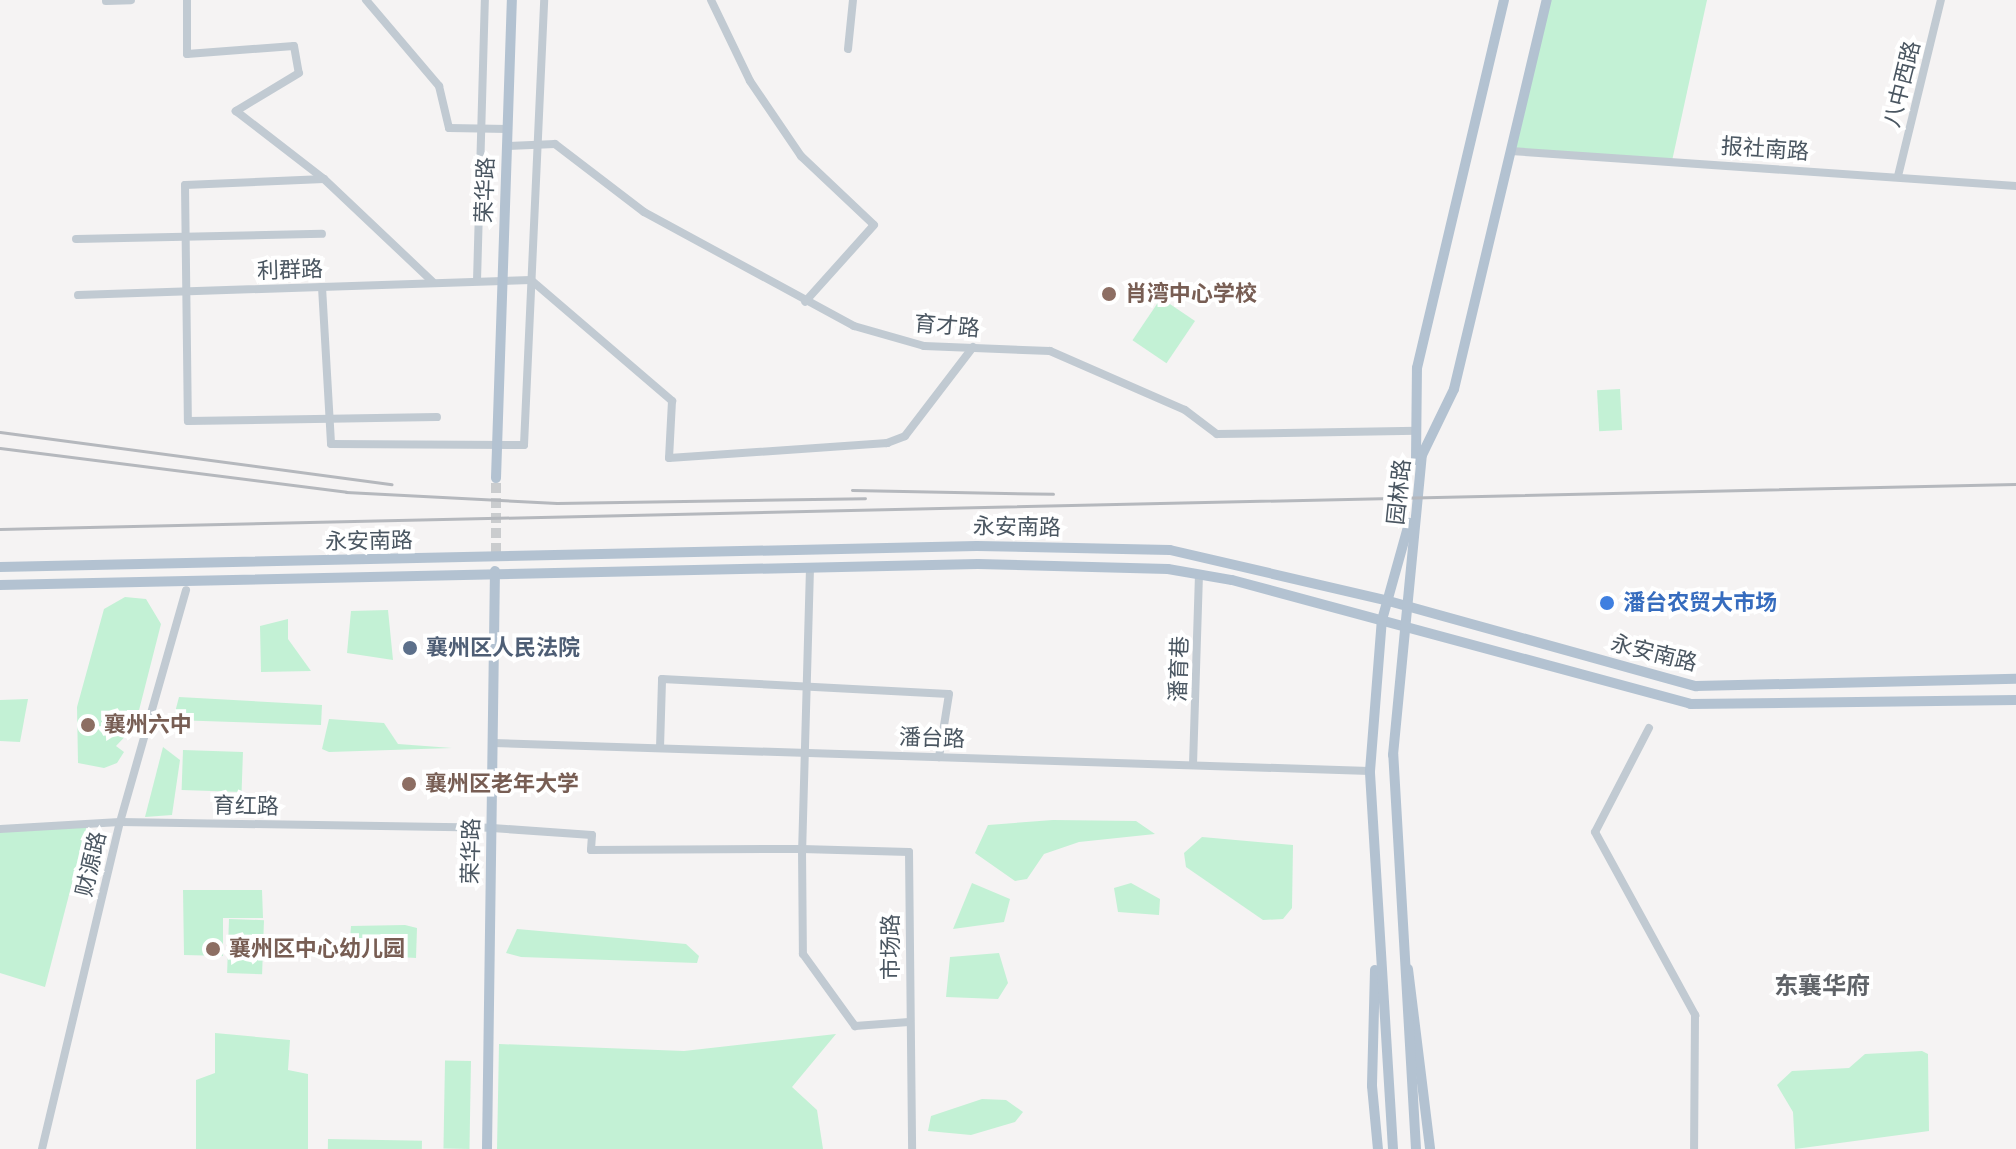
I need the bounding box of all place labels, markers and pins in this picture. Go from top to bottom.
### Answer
place label: 肖湾中心学校 [1125,281,1257,307]
marker: 肖湾中心学校 [1100,285,1118,303]
place label: 潘台农贸大市场 [1623,590,1777,616]
marker: 潘台农贸大市场 [1598,594,1616,612]
place label: 襄州区人民法院 [426,635,580,661]
marker: 襄州区人民法院 [401,639,419,657]
place label: 襄州六中 [104,712,192,738]
marker: 襄州六中 [79,716,97,734]
place label: 襄州区老年大学 [425,771,579,797]
marker: 襄州区老年大学 [400,775,418,793]
place label: 襄州区中心幼儿园 [229,936,405,962]
marker: 襄州区中心幼儿园 [204,940,222,958]

